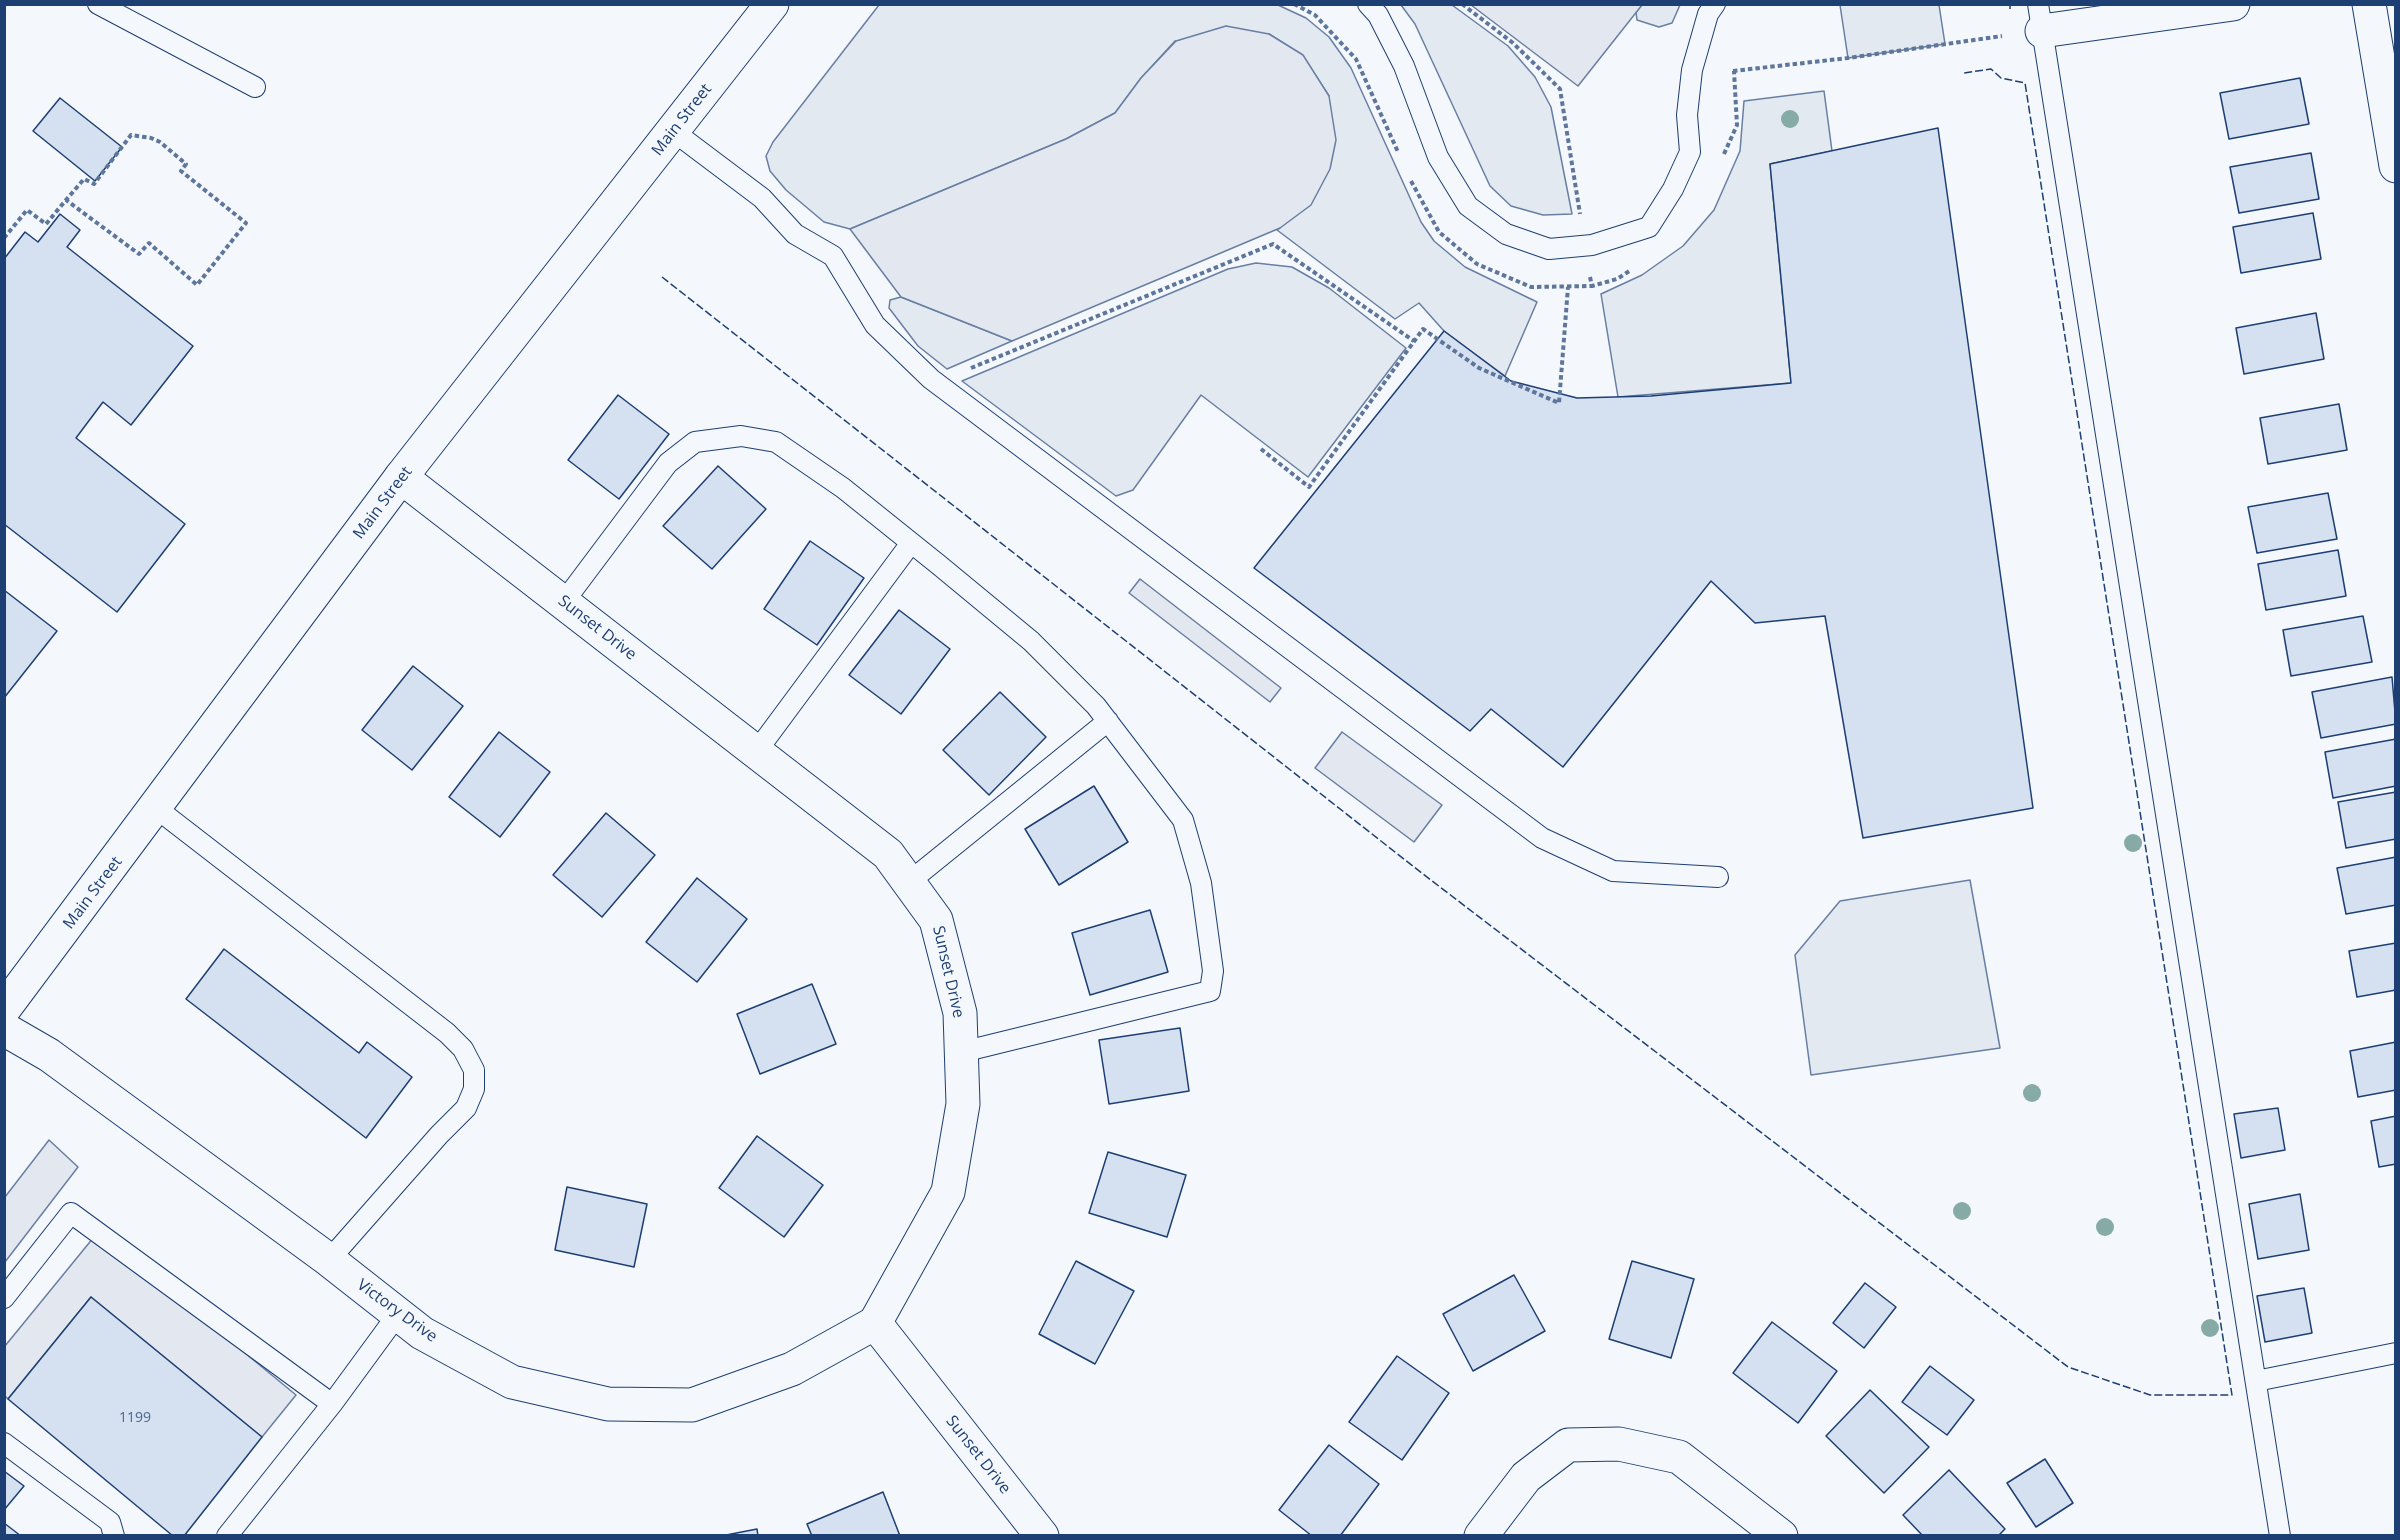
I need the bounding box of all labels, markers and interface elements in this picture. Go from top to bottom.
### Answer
street label: Main Street [648,80,716,160]
street label: Main Street [349,463,417,543]
street label: Sunset Drive [554,591,640,665]
street label: Main Street [59,853,127,933]
street label: Sunset Drive [928,924,968,1020]
street label: Victory Drive [353,1275,441,1347]
house number: 1199 [119,1410,151,1426]
street label: Sunset Drive [941,1412,1015,1498]

